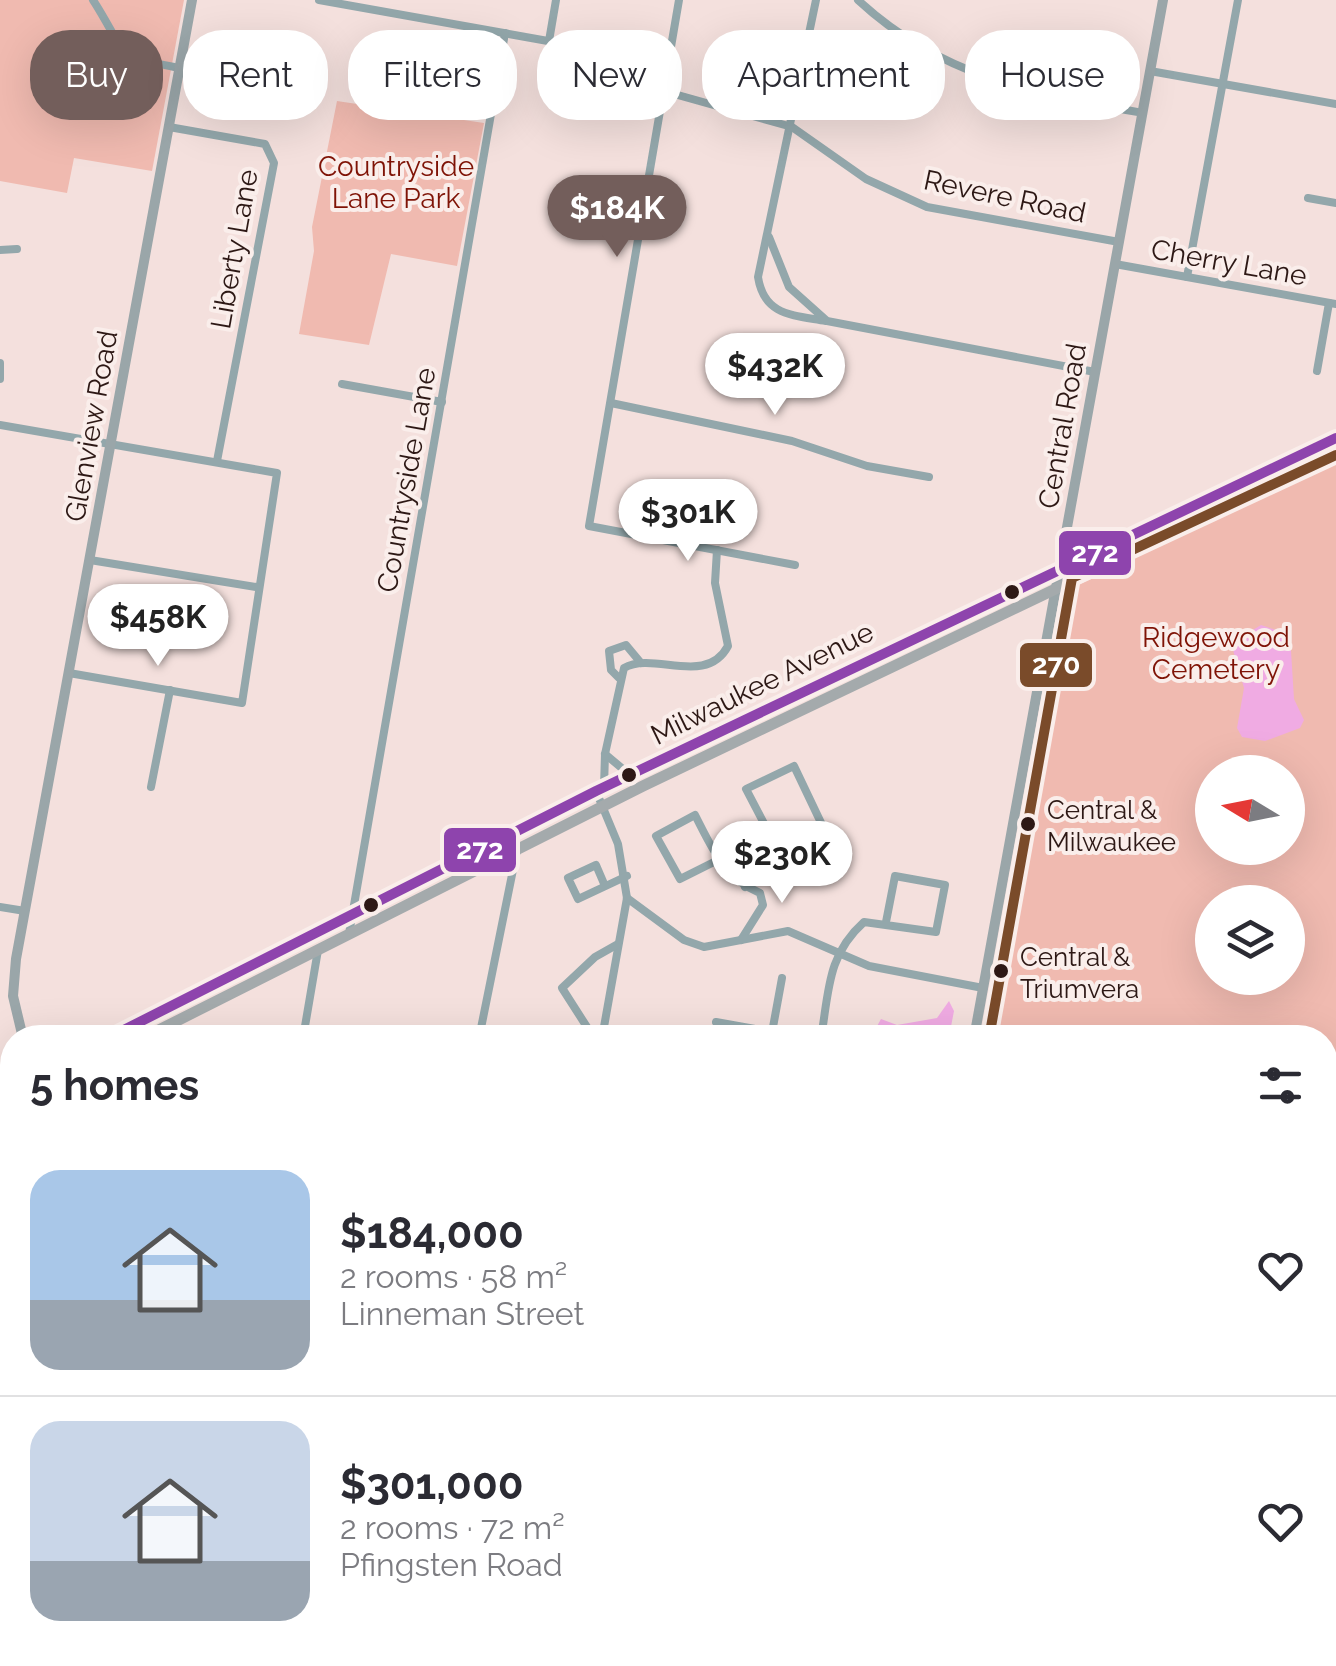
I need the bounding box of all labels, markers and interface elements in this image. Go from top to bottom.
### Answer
chip: Buy [30,30,163,120]
chip: Rent [183,30,328,120]
chip: Filters [348,30,517,120]
chip: New [537,30,682,120]
chip: Apartment [702,30,945,120]
chip: House [965,30,1140,120]
park label: Countryside Lane Park [318,150,474,215]
street label: Revere Road [921,163,1089,230]
street label: Liberty Lane [204,167,265,331]
pin: $184K [547,175,687,260]
text: $184K [569,189,665,226]
street label: Cherry Lane [1148,233,1309,292]
street label: Glenview Road [58,328,125,524]
pin: $432K [705,333,845,418]
street label: Central Road [1032,341,1093,511]
text: $432K [727,347,823,384]
street label: Countryside Lane [370,365,443,595]
pin: $301K [618,479,758,564]
text: $301K [641,493,735,530]
line badge: 272 [1057,529,1133,577]
text: 272 [1071,536,1119,569]
unlabelled marker [1002,582,1022,602]
pin: $458K [88,584,228,669]
text: $458K [109,598,207,635]
street label: Milwaukee Avenue [646,615,879,752]
park label: Ridgewood Cemetery [1142,621,1290,686]
line badge: 270 [1018,641,1094,689]
text: 270 [1032,648,1080,681]
north arrow [1195,755,1305,865]
map controls [1195,755,1305,995]
unlabelled marker [619,765,639,785]
place label: Central & Milwaukee [1047,795,1176,857]
marker: Central & Milwaukee [1018,814,1038,834]
pin: $230K [712,821,852,906]
line badge: 272 [442,826,518,874]
text: 272 [456,833,504,866]
text: $230K [733,835,831,872]
button: layers [1195,885,1305,995]
unlabelled marker [361,895,381,915]
place label: Central & Triumvera [1020,942,1139,1004]
marker: Central & Triumvera [991,961,1011,981]
icon: filters [1253,1058,1308,1113]
text: 5 homes [30,1061,199,1110]
text: $184,000 [340,1209,524,1258]
icon: home [110,1210,230,1330]
icon: heart [1253,1243,1308,1298]
text: 2 rooms · 58 m² [340,1258,567,1295]
text: Linneman Street [340,1295,584,1332]
text: $301,000 [340,1460,523,1509]
icon: home [110,1461,230,1581]
icon: heart [1253,1494,1308,1549]
text: 2 rooms · 72 m² [340,1509,565,1546]
text: Pfingsten Road [340,1546,563,1583]

